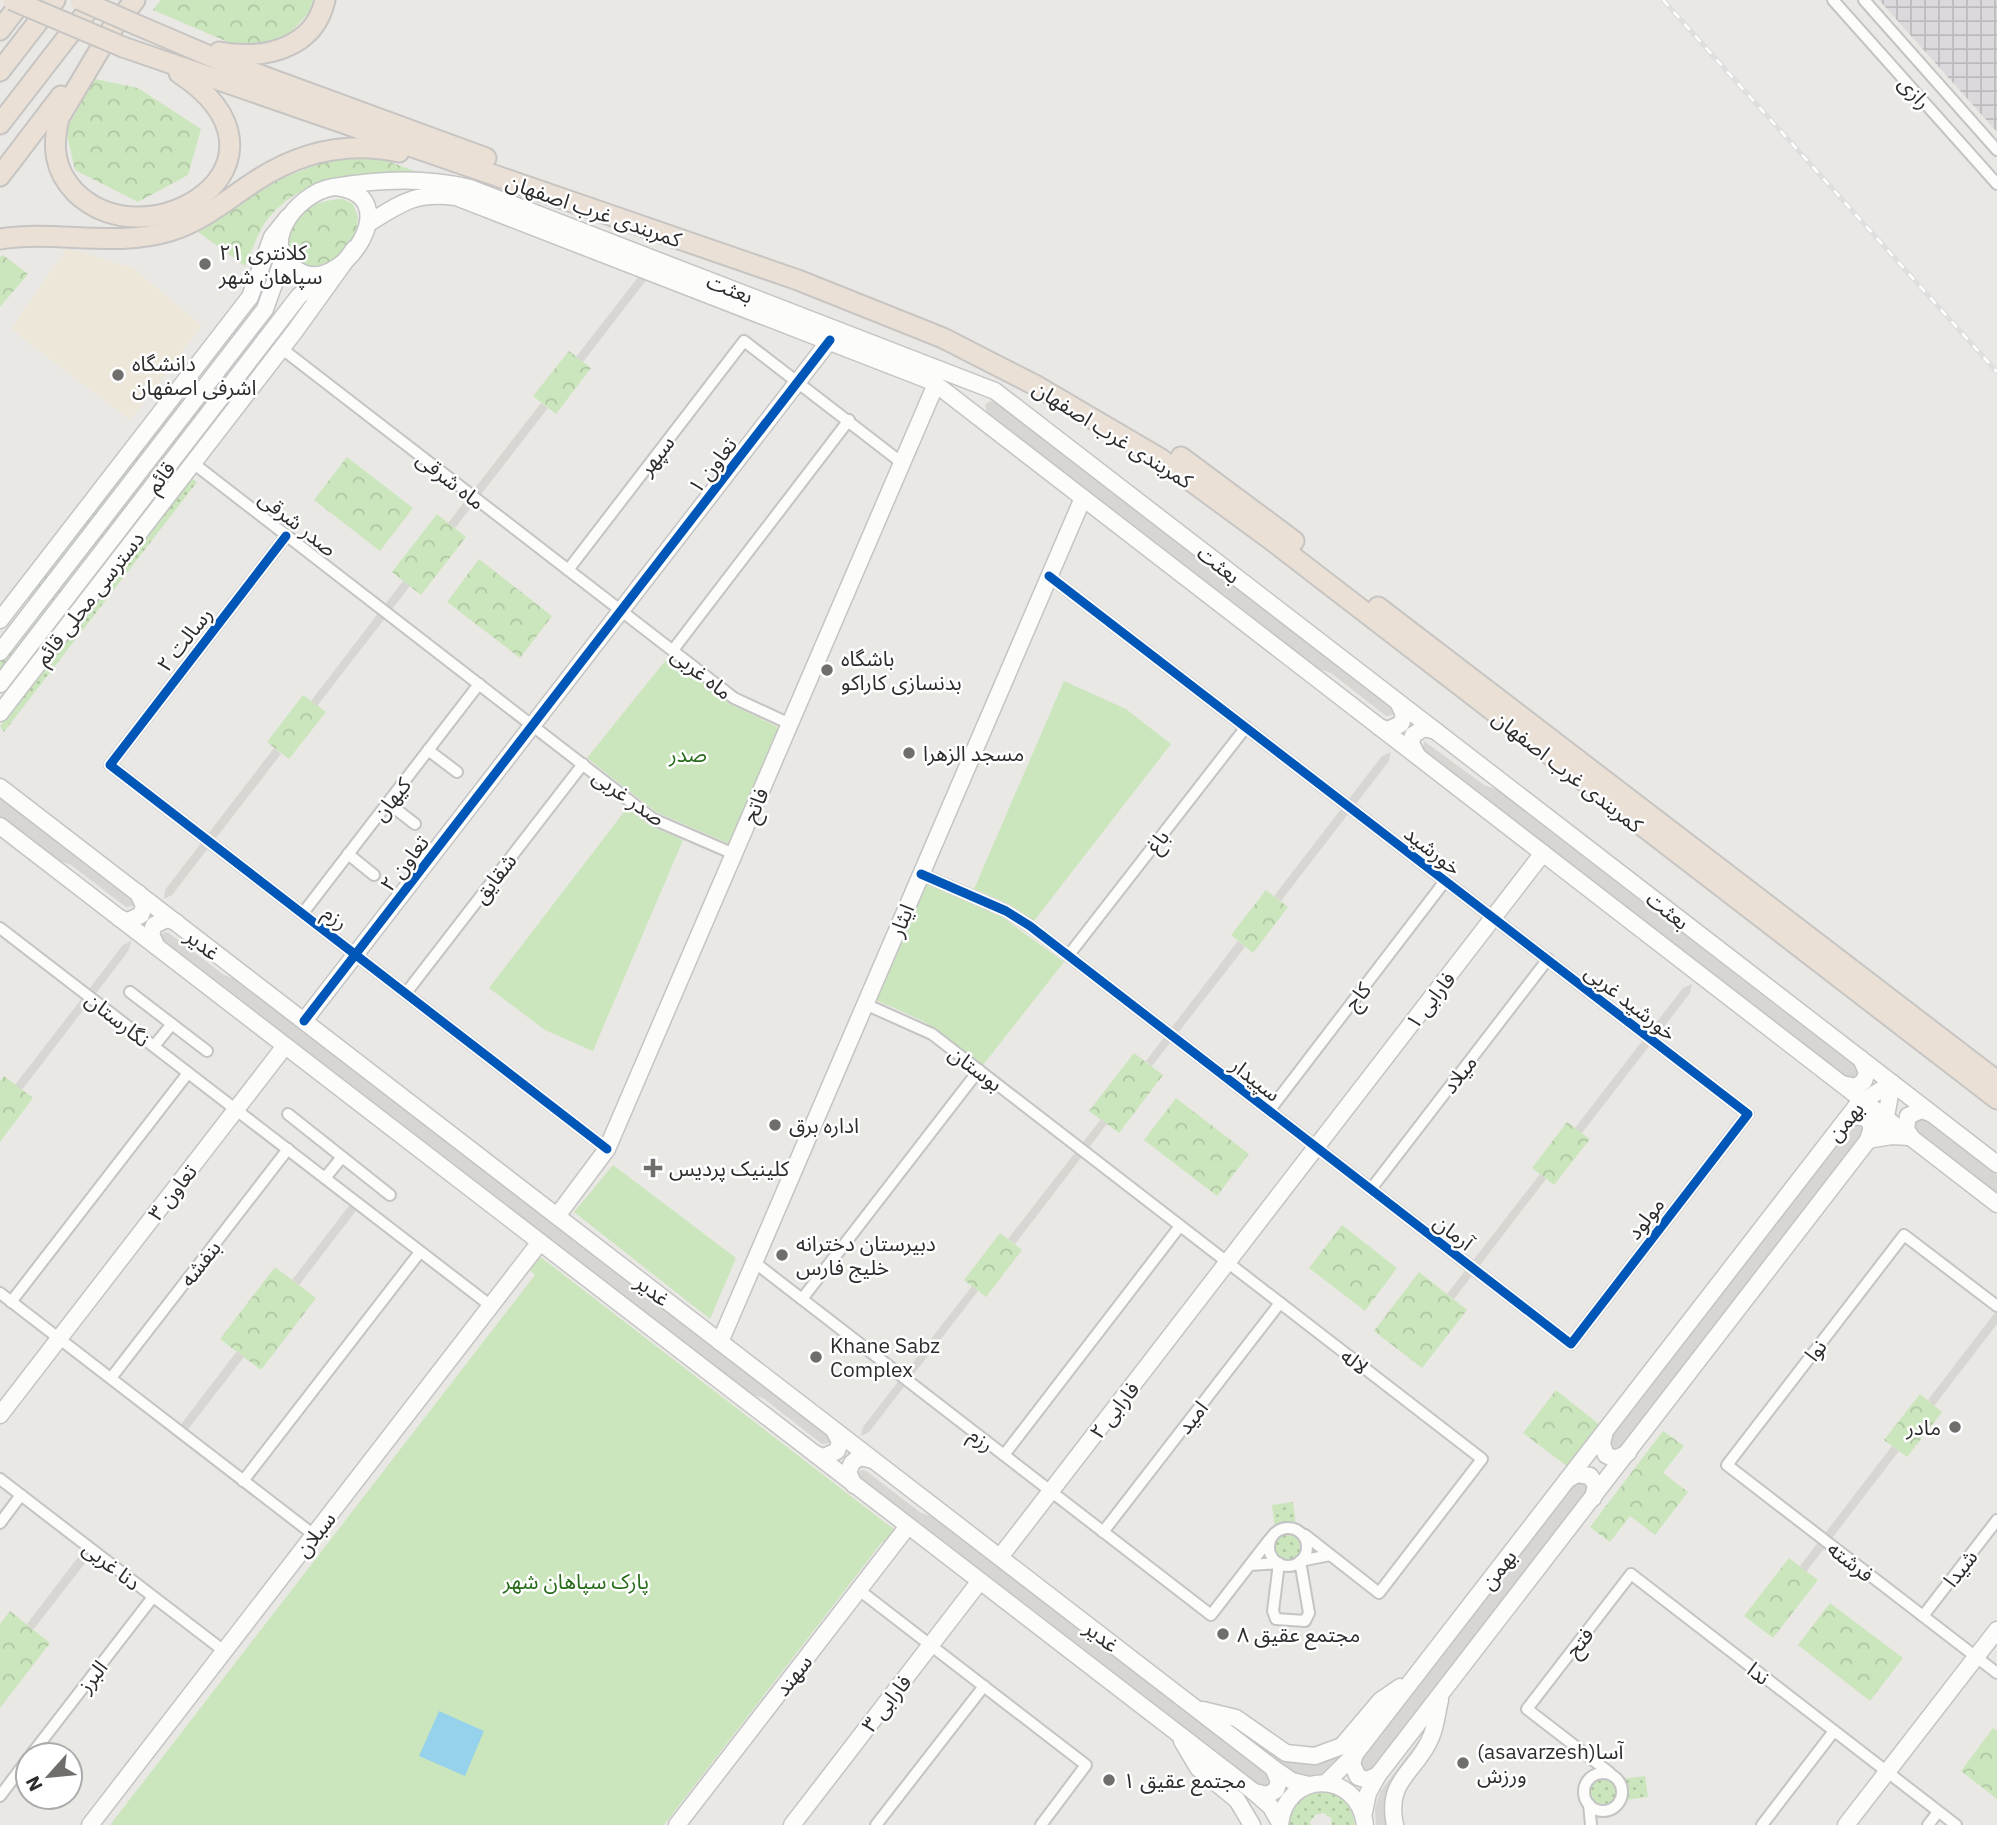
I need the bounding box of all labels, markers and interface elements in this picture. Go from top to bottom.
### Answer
street label: رازی [1893,69,1937,115]
street label: کمربندی غرب اصفهان [503,167,686,253]
place label: کلانتری ۲۱ سپاهان شهر [218,238,322,290]
marker: کلانتری ۲۱ سپاهان شهر [197,256,213,272]
street label: بعثت [703,266,757,310]
place label: دانشگاه اشرفی اصفهان [132,349,256,401]
marker: دانشگاه اشرفی اصفهان [110,367,126,383]
street label: کمربندی غرب اصفهان [1028,373,1199,495]
street label: سپهر [631,429,680,482]
street label: تعاون ۱ [681,431,743,499]
street label: ماه شرقی [411,444,491,516]
street label: قائم [139,455,183,500]
street label: صدر شرقی [253,484,343,562]
street label: دسترسی محلی قائم [28,525,152,672]
street label: بعثت [1192,538,1246,590]
street label: رسالت ۲ [150,601,218,677]
street label: ماه غربی [666,640,738,706]
place label: باشگاه بدنسازی کاراکو [841,644,962,696]
marker: باشگاه بدنسازی کاراکو [819,662,835,678]
street label: کمربندی غرب اصفهان [1487,703,1649,839]
place label: مسجد الزهرا [923,739,1024,767]
park label: صدر [668,740,707,768]
marker: مسجد الزهرا [901,745,917,761]
street label: صدر غربی [587,762,671,832]
street label: کیهان [365,771,417,826]
street label: فاتح [735,783,777,828]
street label: خورشید [1399,819,1467,881]
street label: باغ [1139,824,1177,860]
street label: تعاون ۲ [373,829,435,897]
street label: شقایق [466,847,522,909]
street label: بعثت [1641,884,1695,936]
street label: رزم [316,898,354,938]
street label: ایثار [881,899,920,942]
street label: غدیر [179,921,226,966]
street label: خورشید غربی [1579,957,1683,1047]
street label: فارابی ۱ [1399,965,1461,1035]
street label: کاج [1337,976,1378,1017]
street label: نگارستان [80,985,156,1053]
street label: بوستان [943,1039,1009,1097]
street label: میلاد [1435,1049,1483,1099]
street label: سپیدار [1224,1050,1287,1107]
street label: بهمن [1820,1095,1870,1147]
place label: اداره برق [789,1111,859,1139]
marker: اداره برق [767,1117,783,1133]
place label: کلینیک پردیس [669,1154,790,1182]
street label: تعاون ۳ [141,1158,203,1226]
marker: کلینیک پردیس [643,1158,663,1178]
street label: مولود [1620,1191,1670,1245]
street label: آرمان [1428,1208,1480,1257]
place label: دبیرستان دخترانه خلیج فارس [796,1229,936,1283]
street label: بنفشه [173,1234,227,1292]
marker: دبیرستان دخترانه خلیج فارس [774,1247,790,1263]
street label: غدیر [629,1267,676,1312]
place label: Khane Sabz Complex [830,1331,940,1383]
street label: نوا [1798,1333,1832,1367]
street label: لاله [1335,1341,1375,1381]
marker: Khane Sabz Complex [808,1349,824,1365]
street label: فارابی ۲ [1083,1375,1145,1445]
street label: امید [1170,1395,1214,1439]
place label: مادر [1905,1413,1941,1441]
marker: مادر [1947,1419,1963,1435]
street label: رزم [962,1420,1000,1460]
street label: سبلان [288,1505,342,1563]
street label: دنا غربی [77,1534,147,1596]
street label: فرشته [1822,1534,1880,1588]
street label: بهمن [1473,1543,1523,1595]
street label: شیدا [1937,1543,1983,1593]
park label: پارک سپاهان شهر [502,1567,649,1595]
street label: غدیر [1078,1613,1125,1658]
place label: مجتمع عقیق ۸ [1237,1620,1360,1650]
street label: فتح [1558,1621,1601,1664]
marker: مجتمع عقیق ۸ [1215,1626,1231,1642]
street label: سهند [768,1648,818,1702]
street label: البرز [70,1654,113,1699]
street label: ندا [1742,1655,1776,1691]
street label: فارابی ۳ [855,1668,917,1738]
place label: (asavarzesh)آسا ورزش [1477,1737,1624,1789]
north arrow [14,1741,84,1811]
marker: (asavarzesh)آسا ورزش [1455,1755,1471,1771]
place label: مجتمع عقیق ۱ [1123,1766,1246,1796]
text: N [20,1772,48,1795]
marker: مجتمع عقیق ۱ [1101,1772,1117,1788]

